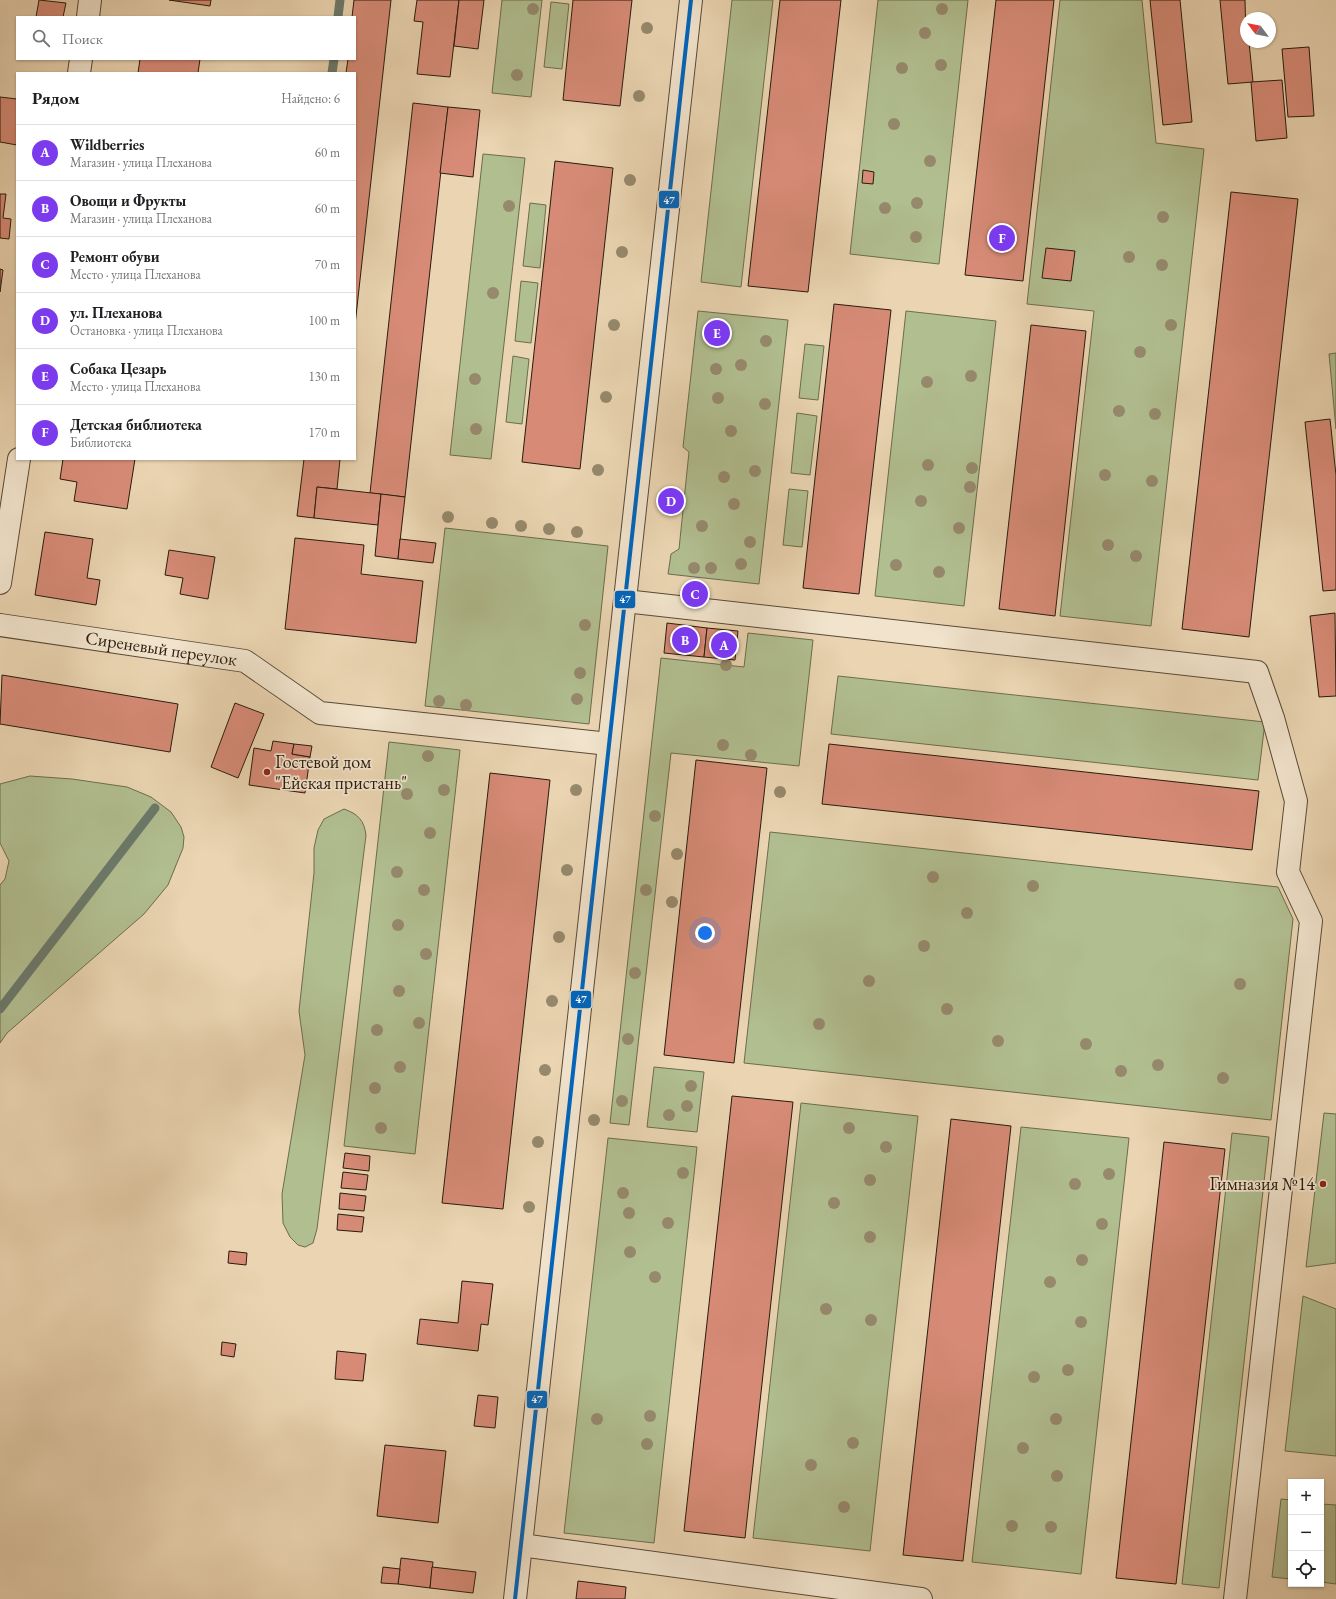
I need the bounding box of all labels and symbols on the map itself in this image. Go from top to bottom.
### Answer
north arrow [1240,12,1276,48]
line badge: 47 [658,190,680,209]
text: 47 [663,193,675,207]
pin: F [989,223,1015,253]
pin: E [704,318,730,348]
pin: D [658,486,684,516]
pin: C [682,579,708,609]
line badge: 47 [614,590,636,609]
text: 47 [619,592,631,606]
pin: B [672,625,698,655]
street label: Сиреневый переулок [84,626,239,671]
pin: A [711,630,737,660]
place label: Гостевой дом "Ейская пристань" [275,750,407,794]
marker: Гостевой дом "Ейская пристань" [262,767,272,777]
your location [695,923,715,943]
line badge: 47 [570,990,592,1009]
text: 47 [575,992,587,1006]
place label: Гимназия №14 [1209,1172,1315,1195]
marker: Гимназия №14 [1318,1179,1328,1189]
line badge: 47 [526,1390,548,1409]
text: 47 [531,1392,543,1406]

